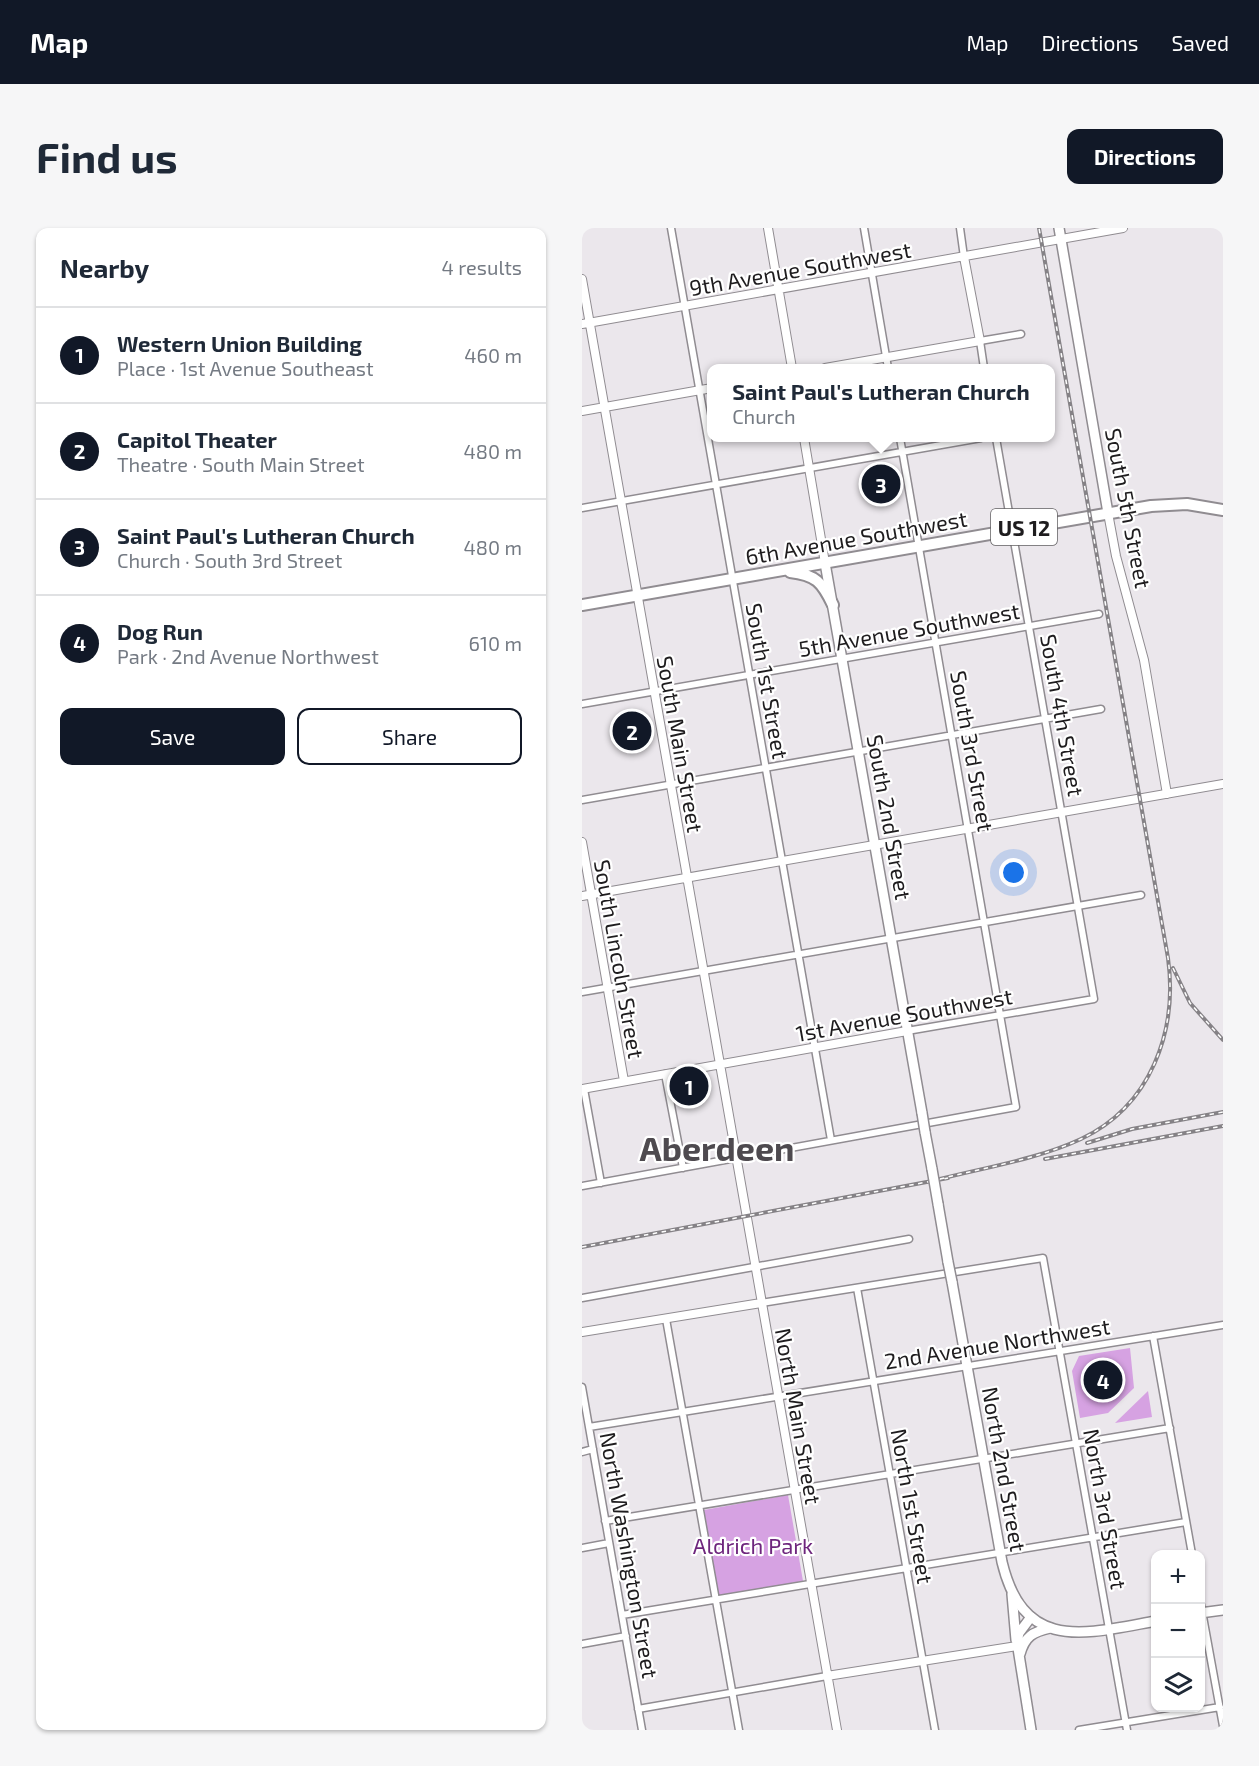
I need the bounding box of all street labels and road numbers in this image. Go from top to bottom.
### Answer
street label: 9th Avenue Southwest [687,236,913,300]
street label: South 5th Street [1101,426,1157,590]
street label: 6th Avenue Southwest [743,505,969,569]
road number: US 12 [991,509,1057,545]
street label: 5th Avenue Southwest [796,597,1022,661]
street label: South 1st Street [741,601,795,761]
street label: South 4th Street [1036,632,1090,798]
street label: South Main Street [653,654,709,834]
street label: South 3rd Street [946,669,1000,833]
street label: South 2nd Street [863,732,917,902]
street label: South Lincoln Street [590,858,650,1060]
street label: 1st Avenue Southwest [794,982,1014,1046]
street label: 2nd Avenue Northwest [882,1312,1112,1374]
street label: North Main Street [771,1326,827,1506]
street label: North 2nd Street [978,1385,1032,1553]
street label: North 1st Street [887,1426,939,1586]
street label: North 3rd Street [1079,1427,1133,1591]
street label: North Washington Street [596,1430,664,1680]

